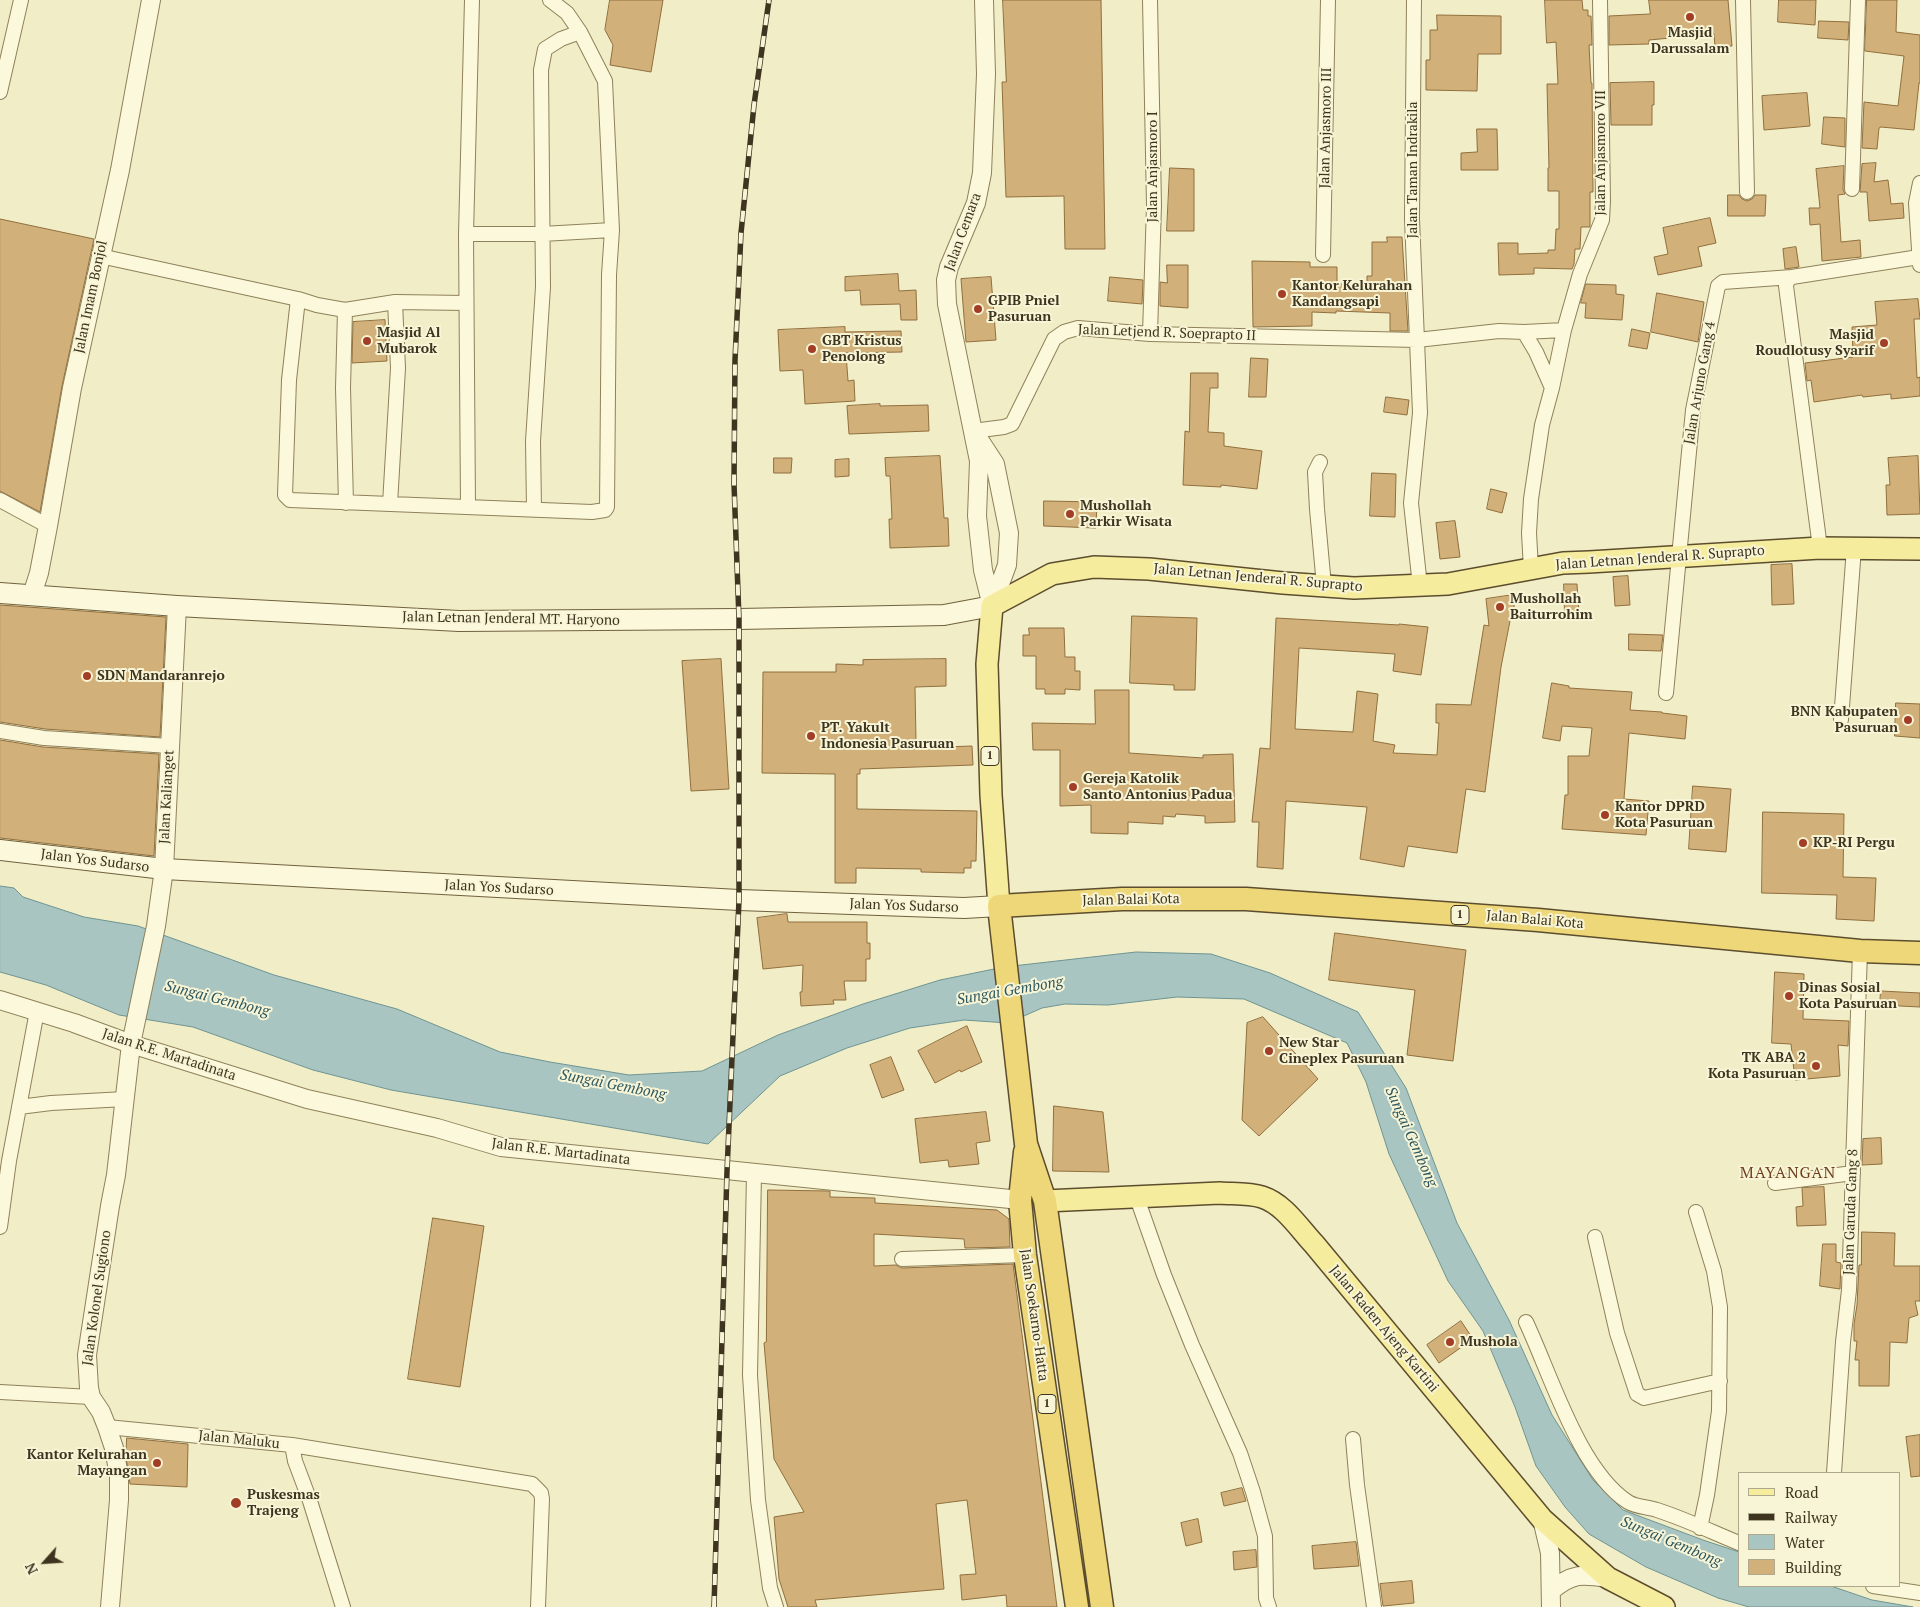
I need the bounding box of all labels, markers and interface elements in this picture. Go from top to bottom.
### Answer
marker: Masjid Darussalam [1684,11,1696,23]
place label: Masjid Darussalam [1651,25,1729,58]
street label: Jalan Anjasmoro III [1317,67,1335,189]
street label: Jalan Anjasmoro VII [1593,90,1609,216]
street label: Jalan Taman Indrakila [1405,101,1421,239]
street label: Jalan Anjasmoro I [1145,111,1161,223]
street label: Jalan Cemara [941,191,985,273]
street label: Jalan Imam Bonjol [71,239,111,355]
place label: Kantor Kelurahan Kandangsapi [1292,278,1412,310]
marker: Kantor Kelurahan Kandangsapi [1276,288,1288,300]
place label: GPIB Pniel Pasuruan [988,293,1060,326]
marker: GPIB Pniel Pasuruan [972,303,984,315]
street label: Jalan Arjuno Gang 4 [1681,320,1719,446]
street label: Jalan Letjend R. Soeprapto II [1078,321,1256,345]
place label: Masjid Al Mubarok [377,325,440,358]
place label: Masjid Roudlotusy Syarif [1756,327,1874,360]
place label: GBT Kristus Penolong [822,333,902,366]
marker: Masjid Al Mubarok [361,335,373,347]
marker: Masjid Roudlotusy Syarif [1878,337,1890,349]
marker: GBT Kristus Penolong [806,343,818,355]
place label: Mushollah Parkir Wisata [1080,498,1172,530]
marker: Mushollah Parkir Wisata [1064,508,1076,520]
street label: Jalan Letnan Jenderal R. Suprapto [1555,542,1765,574]
street label: Jalan Letnan Jenderal R. Suprapto [1153,560,1363,596]
place label: Mushollah Baiturrohim [1510,591,1593,624]
marker: Mushollah Baiturrohim [1494,601,1506,613]
street label: Jalan Letnan Jenderal MT. Haryono [402,609,620,629]
place label: SDN Mandaranrejo [97,668,225,684]
marker: SDN Mandaranrejo [81,670,93,682]
place label: BNN Kabupaten Pasuruan [1791,704,1898,736]
marker: BNN Kabupaten Pasuruan [1902,714,1914,726]
place label: PT. Yakult Indonesia Pasuruan [821,720,954,752]
marker: PT. Yakult Indonesia Pasuruan [805,730,817,742]
road number: 1 [981,746,999,766]
street label: Jalan Kalianget [156,749,178,845]
place label: Gereja Katolik Santo Antonius Padua [1083,771,1232,804]
marker: Gereja Katolik Santo Antonius Padua [1067,781,1079,793]
place label: Kantor DPRD Kota Pasuruan [1615,799,1713,832]
marker: Kantor DPRD Kota Pasuruan [1599,809,1611,821]
place label: KP-RI Pergu [1813,835,1895,851]
marker: KP-RI Pergu [1797,837,1809,849]
street label: Jalan Yos Sudarso [40,846,150,876]
street label: Jalan Yos Sudarso [444,877,554,899]
street label: Jalan Balai Kota [1082,891,1180,909]
street label: Jalan Yos Sudarso [849,896,959,916]
road number: 1 [1451,906,1469,924]
street label: Jalan Balai Kota [1486,907,1584,933]
water label: Sungai Gembong [955,973,1065,1009]
water label: Sungai Gembong [163,977,271,1021]
place label: Dinas Sosial Kota Pasuruan [1799,980,1897,1012]
marker: Dinas Sosial Kota Pasuruan [1783,990,1795,1002]
street label: Jalan R.E. Martadinata [100,1025,238,1085]
place label: New Star Cineplex Pasuruan [1279,1035,1405,1068]
marker: New Star Cineplex Pasuruan [1263,1045,1275,1057]
place label: TK ABA 2 Kota Pasuruan [1708,1050,1806,1082]
marker: TK ABA 2 Kota Pasuruan [1810,1060,1822,1072]
water label: Sungai Gembong [558,1066,668,1104]
water label: Sungai Gembong [1381,1084,1441,1190]
street label: Jalan R.E. Martadinata [491,1135,631,1169]
street label: Jalan Garuda Gang 8 [1840,1149,1862,1275]
district label: MAYANGAN [1739,1163,1837,1183]
street label: Jalan Kolonel Sugiono [79,1229,115,1367]
street label: Jalan Soekarno-Hatta [1016,1248,1052,1382]
street label: Jalan Raden Ajeng Kartini [1326,1262,1442,1396]
place label: Mushola [1460,1334,1518,1350]
marker: Mushola [1444,1336,1456,1348]
road number: 1 [1038,1395,1056,1414]
street label: Jalan Maluku [198,1427,280,1453]
place label: Kantor Kelurahan Mayangan [27,1447,147,1480]
marker: Kantor Kelurahan Mayangan [151,1457,163,1469]
legend [1738,1472,1900,1587]
text: Road [1785,1482,1818,1502]
place label: Puskesmas Trajeng [247,1487,320,1520]
marker: Puskesmas Trajeng [229,1496,243,1510]
text: Railway [1785,1507,1837,1527]
water label: Sungai Gembong [1618,1513,1724,1571]
text: Water [1785,1532,1824,1552]
north arrow [20,1537,70,1587]
text: Building [1785,1557,1842,1577]
text: N [20,1560,42,1578]

